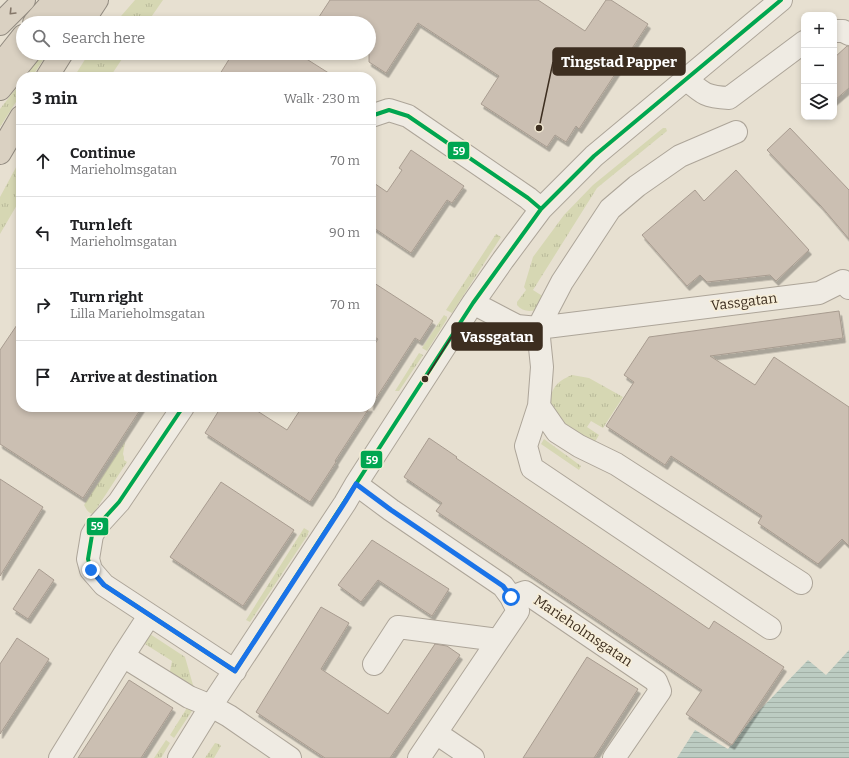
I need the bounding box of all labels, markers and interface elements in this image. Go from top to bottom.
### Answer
one-way arrow [9,7,17,15]
map controls [801,12,837,120]
button: + [801,12,837,48]
search box [16,16,376,60]
icon: search [30,27,52,49]
text: Search here [62,29,145,47]
callout: Tingstad Papper [553,48,685,75]
button: − [801,48,837,84]
text: Tingstad Papper [561,53,677,71]
button: layers [801,84,837,120]
text: 3 min [32,88,77,109]
text: Walk · 230 m [284,91,360,106]
line badge: 59 [447,141,470,160]
text: Continue [70,144,136,162]
text: 59 [453,145,466,158]
icon: ahead [32,150,54,172]
text: 70 m [330,153,360,168]
text: Marieholmsgatan [70,162,177,177]
text: Turn left [70,216,132,234]
icon: left [32,222,54,244]
text: 90 m [329,225,360,240]
text: Marieholmsgatan [70,234,177,249]
text: Turn right [70,288,143,306]
street label: Vassgatan [710,290,778,314]
icon: right [32,294,54,316]
text: 70 m [330,297,360,312]
text: Lilla Marieholmsgatan [70,306,205,321]
callout: Vassgatan [452,323,542,350]
text: Vassgatan [460,328,534,346]
icon: arrive [32,366,54,388]
text: Arrive at destination [70,368,217,386]
line badge: 59 [360,450,383,469]
text: 59 [366,454,379,467]
line badge: 59 [86,517,109,536]
text: 59 [91,520,104,533]
route end [82,561,100,579]
route start [502,588,520,606]
street label: Marieholmsgatan [530,592,636,670]

